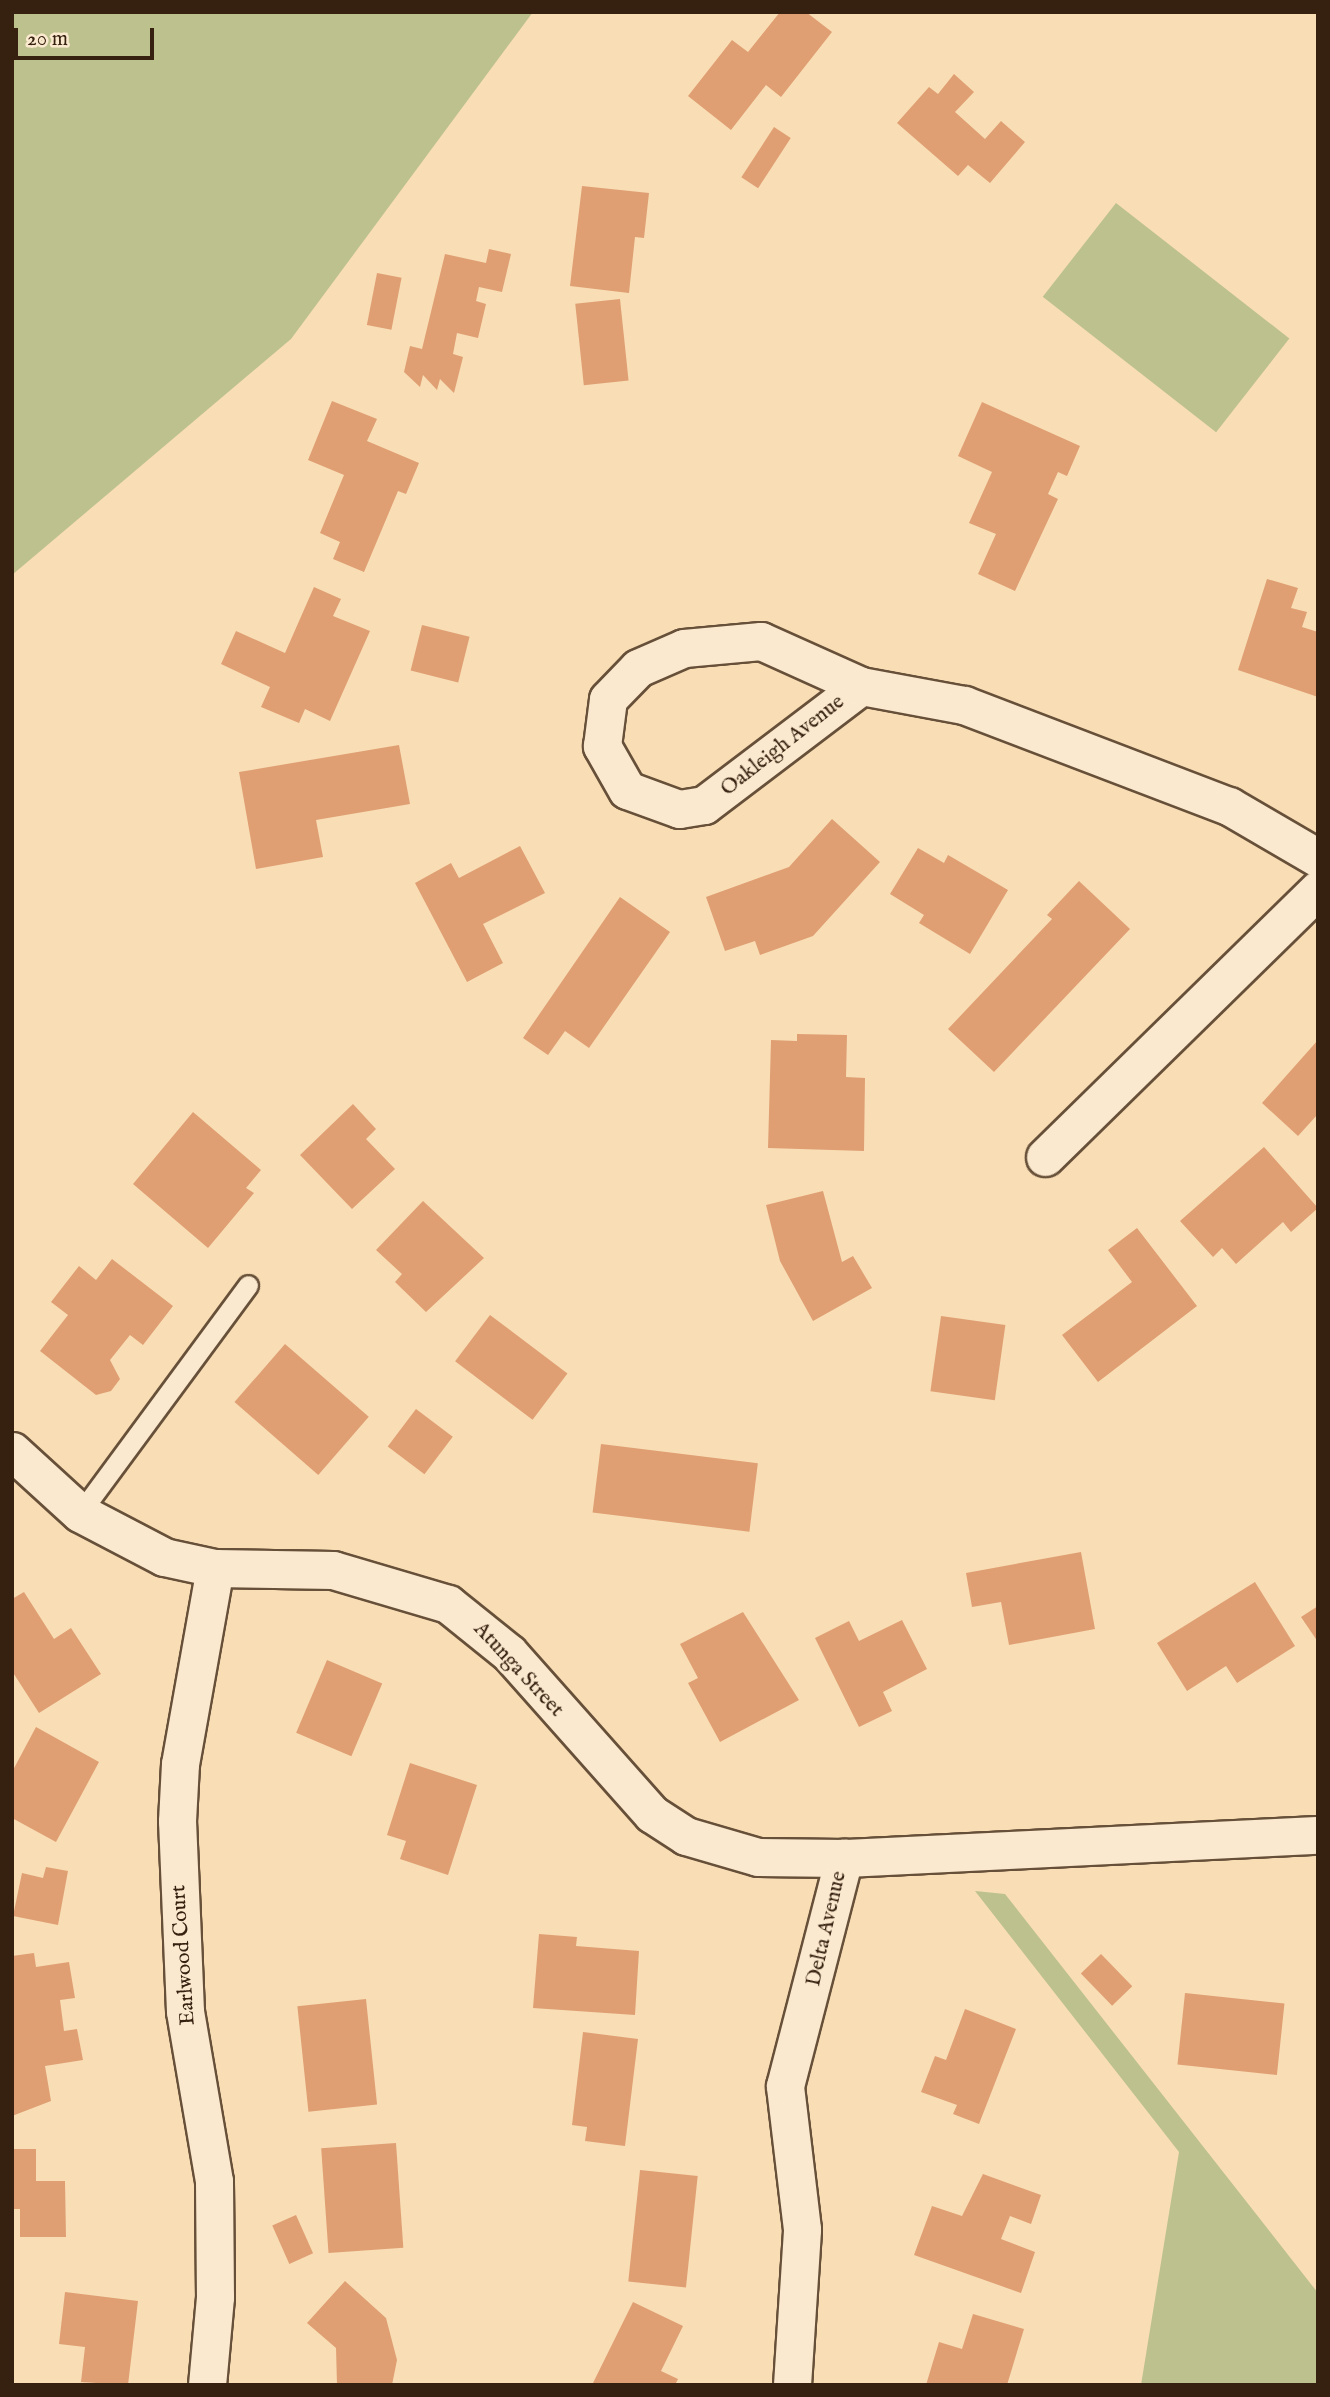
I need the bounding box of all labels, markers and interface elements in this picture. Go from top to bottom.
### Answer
scale bar [18,14,158,58]
text: 20 m [27,26,68,53]
street label: Oakleigh Avenue [716,690,850,802]
street label: Atunga Street [468,1617,568,1723]
street label: Delta Avenue [802,1869,852,1989]
street label: Earlwood Court [167,1884,201,2026]

